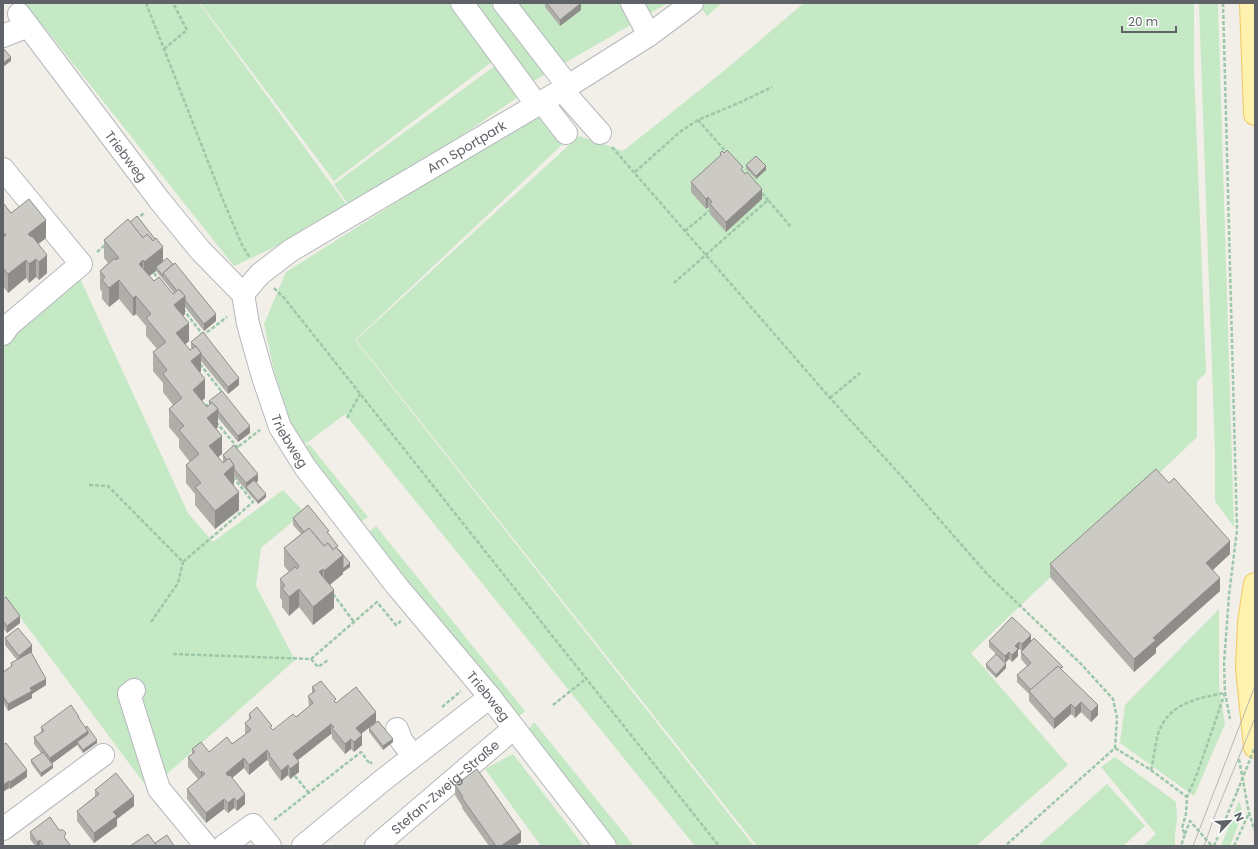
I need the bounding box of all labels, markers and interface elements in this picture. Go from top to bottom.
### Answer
scale bar [1122,8,1176,34]
text: 20 m [1128,13,1158,30]
street label: Am Sportpark [423,116,510,177]
street label: Triebweg [101,127,152,186]
street label: Triebweg [267,412,313,471]
street label: Triebweg [463,667,515,725]
street label: Stefan-Zweig-Straße [387,735,503,839]
north arrow [1210,801,1250,841]
text: N [1230,810,1248,824]

